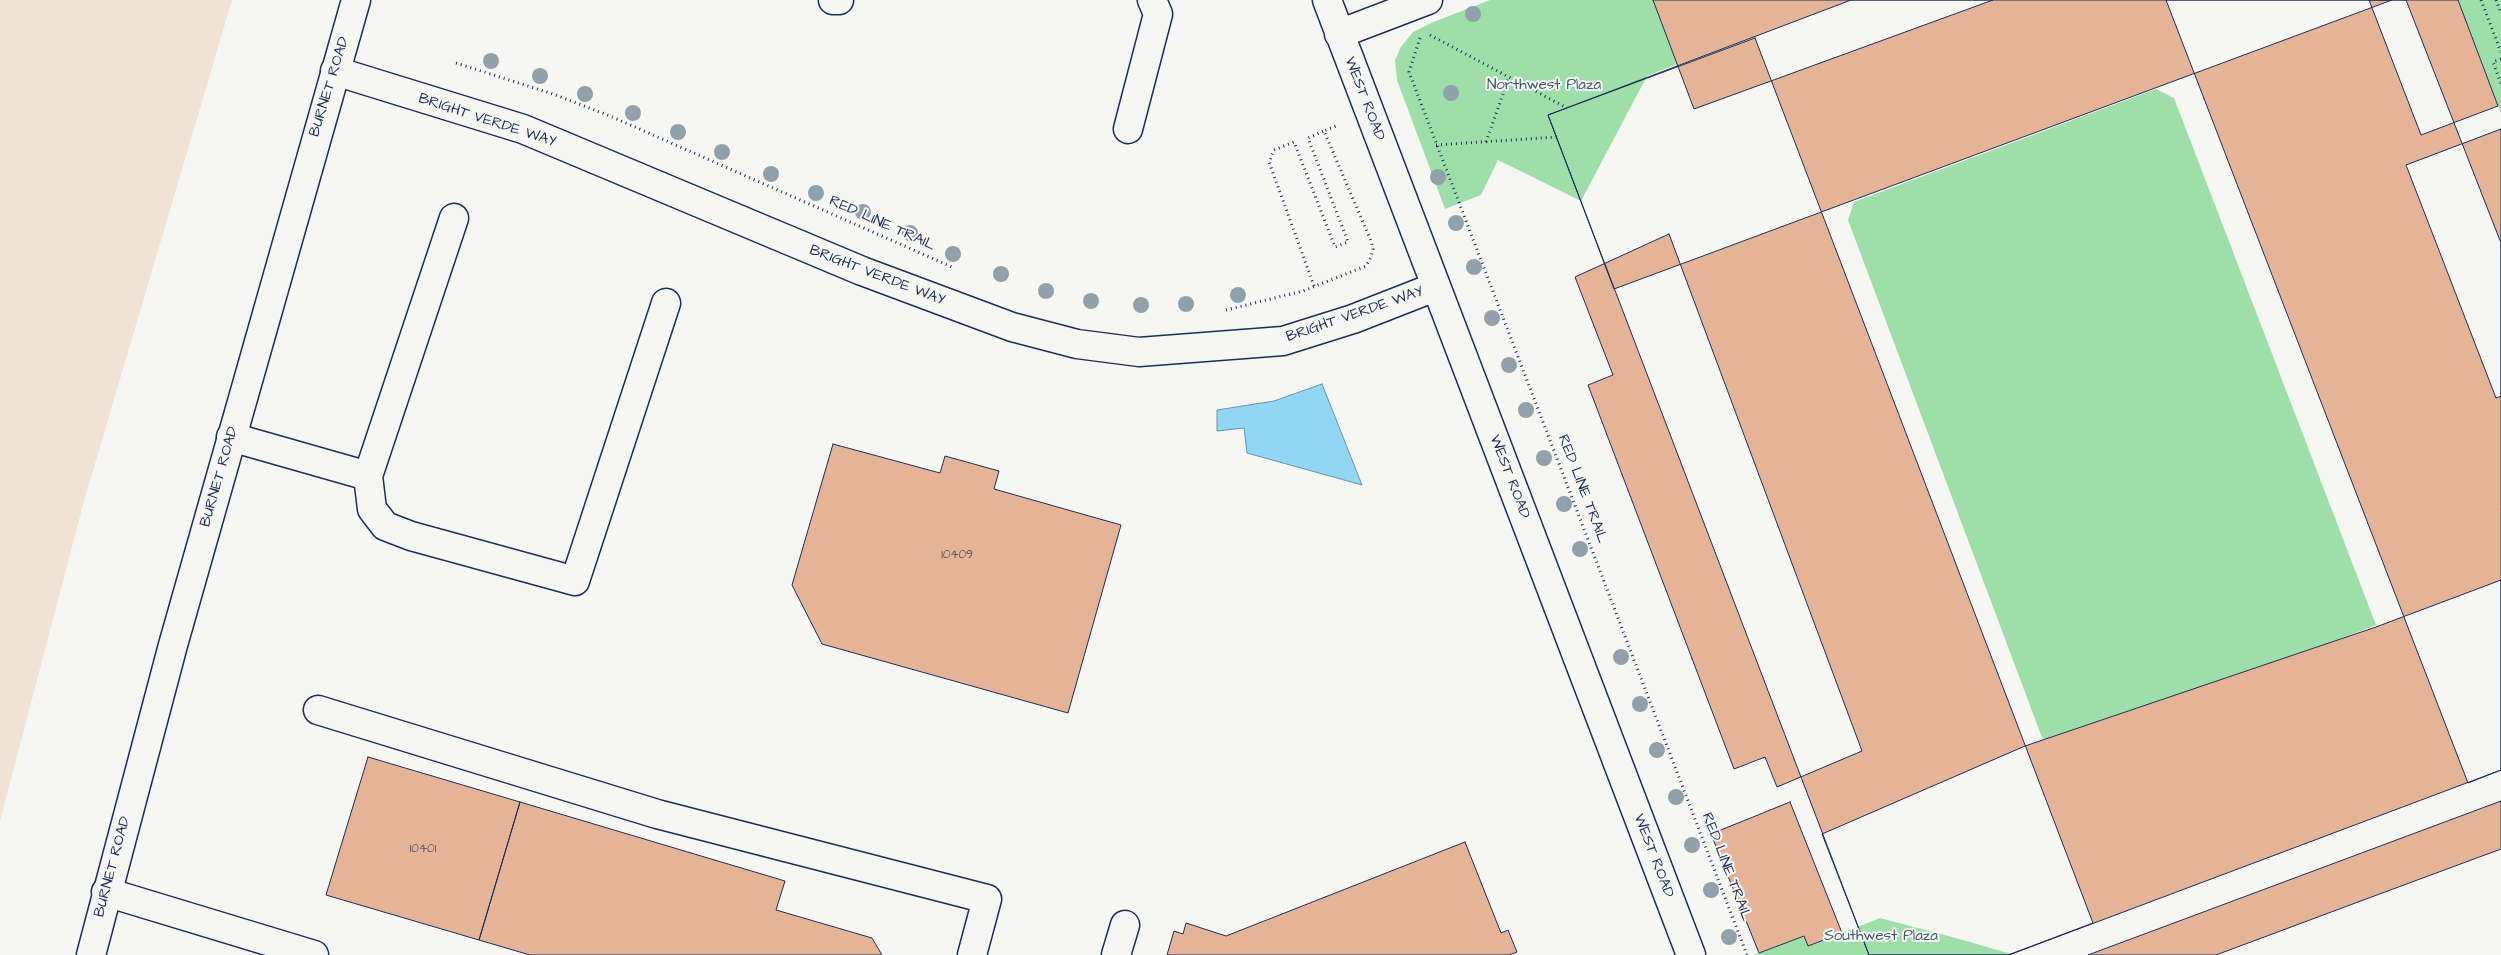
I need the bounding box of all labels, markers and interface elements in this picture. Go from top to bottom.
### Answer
street label: BURNET ROAD [306,35,354,139]
street label: WEST ROAD [1340,55,1388,143]
park label: Northwest Plaza [1487,77,1601,95]
street label: BRIGHT VERDE WAY [416,90,558,152]
street label: RED LINE TRAIL [826,192,938,256]
street label: BRIGHT VERDE WAY [807,242,947,310]
street label: BRIGHT VERDE WAY [1284,283,1426,347]
street label: BURNET ROAD [197,425,243,529]
street label: RED LINE TRAIL [1553,432,1611,546]
street label: WEST ROAD [1485,433,1533,521]
house number: 10409 [941,548,973,562]
street label: RED LINE TRAIL [1697,810,1755,924]
street label: WEST ROAD [1629,812,1677,900]
street label: BURNET ROAD [91,815,135,919]
house number: 10401 [410,842,436,856]
park label: Southwest Plaza [1824,928,1938,946]

